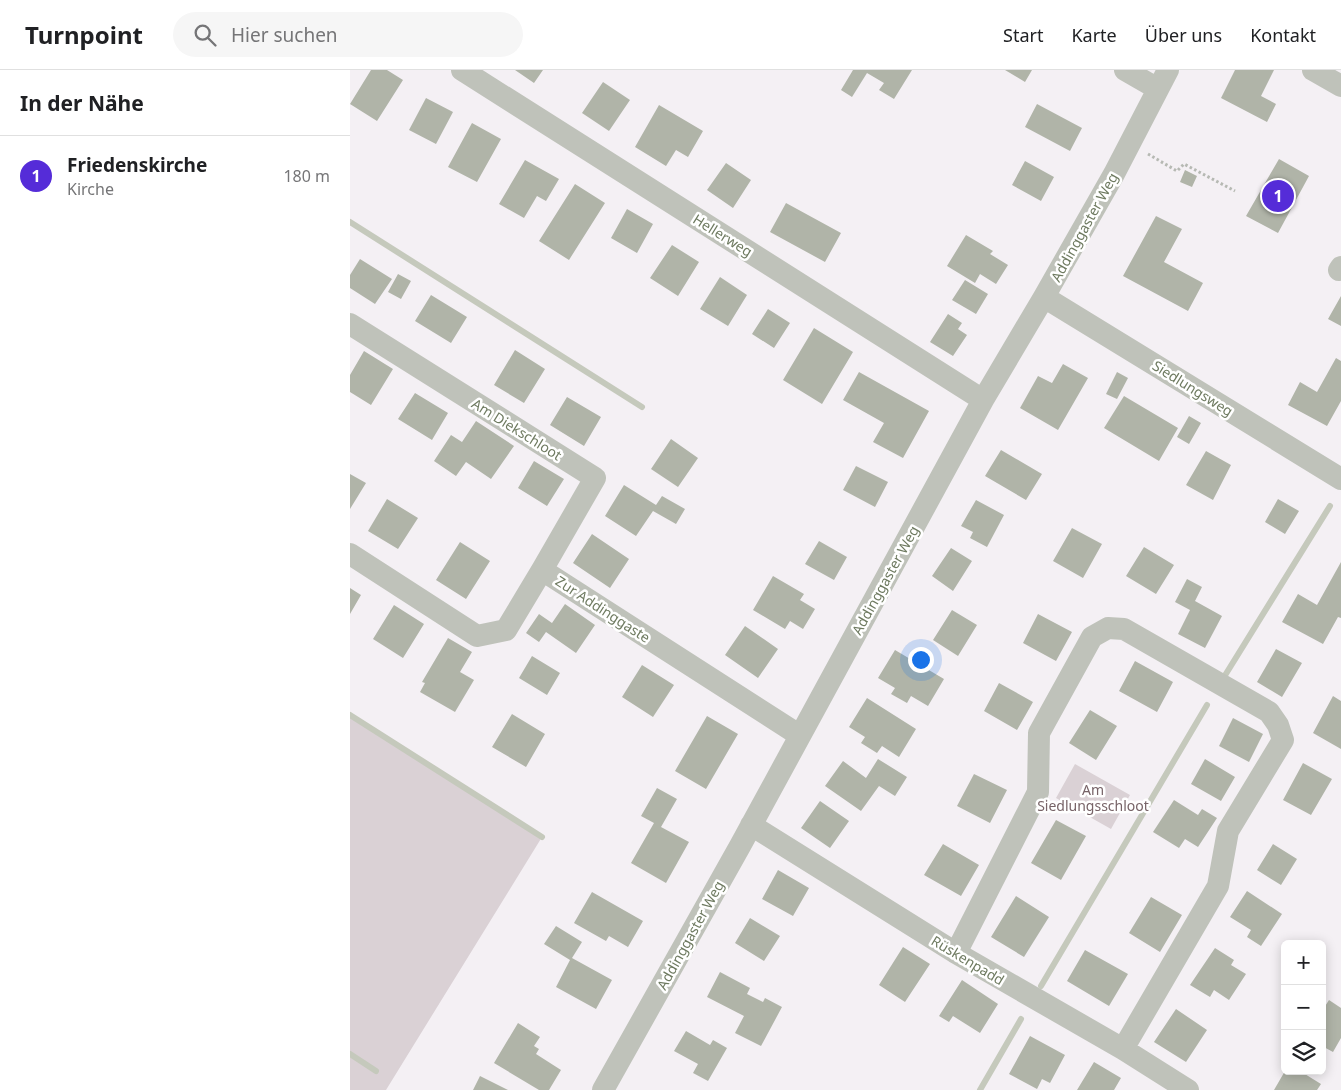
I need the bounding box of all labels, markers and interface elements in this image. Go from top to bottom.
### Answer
search box [173,12,523,57]
text: Turnpoint [25,18,143,51]
icon: search [191,21,219,49]
text: Hier suchen [231,22,338,48]
text: Start [1003,23,1043,47]
text: Karte [1071,23,1117,47]
text: Über uns [1145,23,1222,47]
text: Kontakt [1250,23,1316,47]
text: In der Nähe [20,89,144,117]
text: Friedenskirche [67,152,207,178]
text: 1 [31,165,41,187]
text: 180 m [283,165,330,187]
street label: Addinggaster Weg [1046,169,1122,285]
pin: 1 [1262,177,1294,215]
text: Kirche [67,178,114,200]
street label: Hellerweg [690,209,756,261]
street label: Siedlungsweg [1149,356,1237,420]
street label: Am Diekschloot [468,394,566,464]
street label: Addinggaster Weg [847,522,923,638]
street label: Zur Addinggaste [552,571,654,647]
your location [908,647,934,673]
park label: Am Siedlungsschloot [1037,780,1149,815]
street label: Addinggaster Weg [652,877,728,993]
street label: Rüskenpadd [928,931,1008,989]
map controls [1281,940,1326,1075]
button: + [1281,940,1326,985]
button: − [1281,985,1326,1030]
button: layers [1281,1030,1326,1075]

